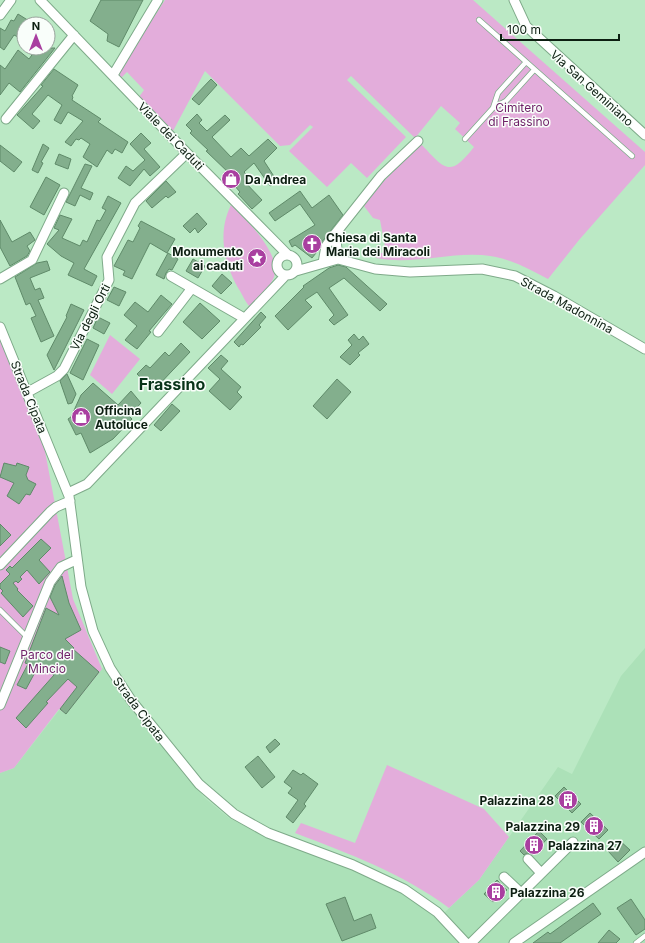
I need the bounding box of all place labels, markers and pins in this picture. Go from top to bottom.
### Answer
shop icon: Da Andrea [220,168,242,190]
place label: Da Andrea [245,172,306,187]
place label: Chiesa di Santa Maria dei Miracoli [326,230,430,259]
church icon: Chiesa di Santa Maria dei Miracoli [301,233,323,255]
place label: Monumento ai caduti [172,244,243,273]
place icon: Monumento ai caduti [246,247,268,269]
place label: Officina Autoluce [95,403,148,432]
shop icon: Officina Autoluce [70,406,92,428]
building icon: Palazzina 28 [557,789,579,811]
place label: Palazzina 28 [480,793,554,808]
building icon: Palazzina 29 [583,815,605,837]
place label: Palazzina 29 [506,819,580,834]
building icon: Palazzina 27 [523,834,545,856]
place label: Palazzina 27 [548,838,622,853]
building icon: Palazzina 26 [485,881,507,903]
place label: Palazzina 26 [510,885,585,900]

